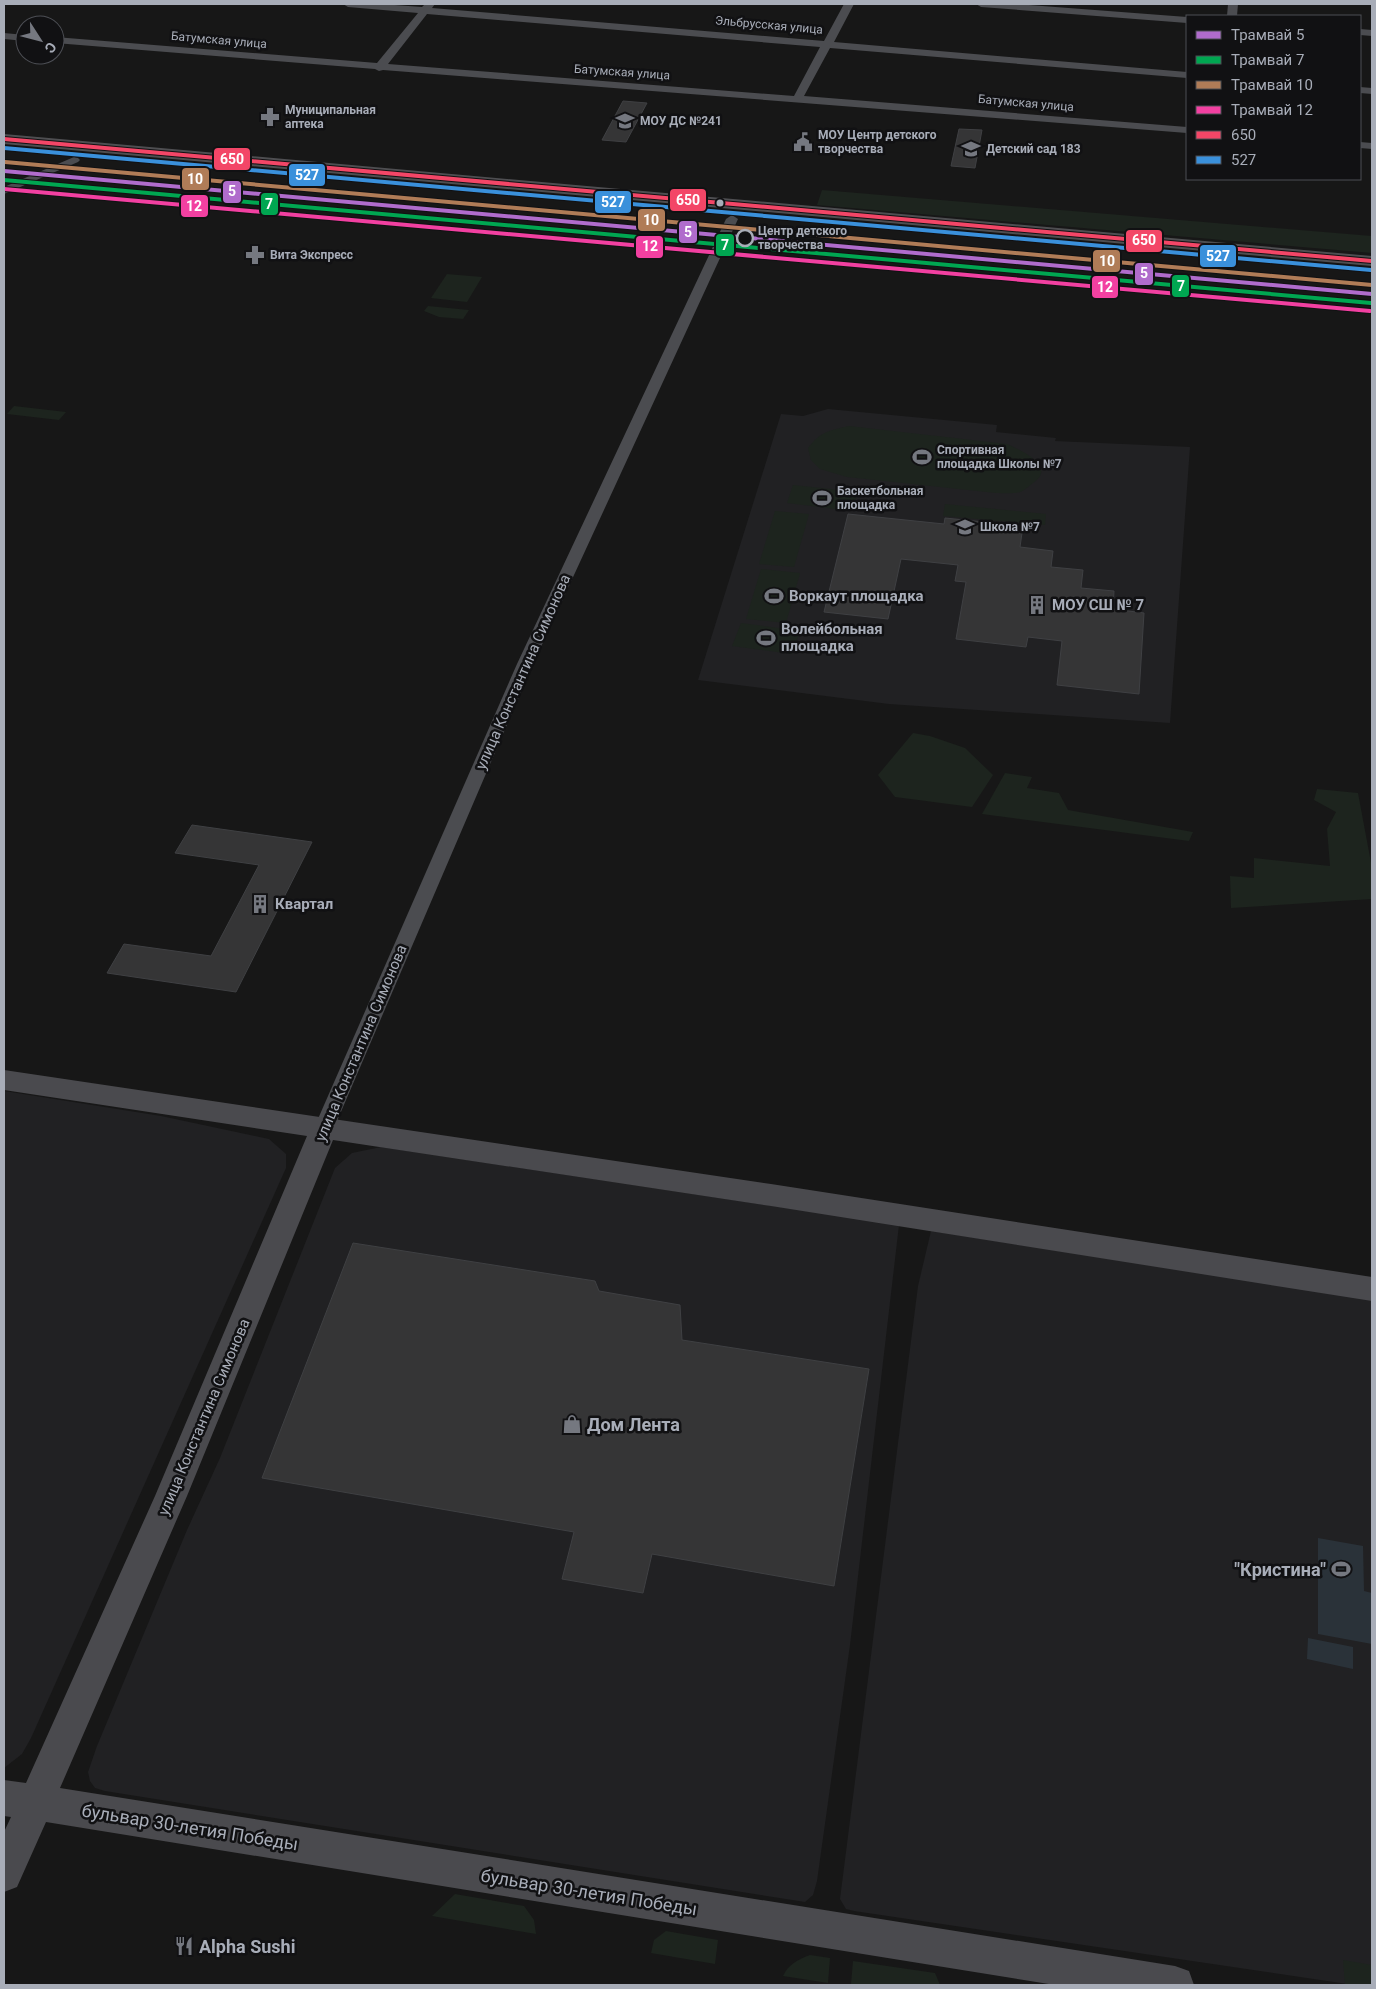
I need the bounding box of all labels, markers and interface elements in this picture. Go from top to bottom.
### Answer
street label: Эльбрусская улица [714,13,824,37]
north arrow [15,15,65,65]
legend [1186,15,1361,180]
text: Трамвай 5 [1231,26,1304,44]
street label: Батумская улица [170,29,268,51]
text: С [41,39,60,56]
text: Трамвай 7 [1231,51,1304,69]
street label: Батумская улица [574,62,670,82]
text: Трамвай 10 [1231,76,1313,94]
street label: Батумская улица [977,92,1075,114]
text: Трамвай 12 [1231,101,1313,119]
place label: Муниципальная аптека [285,103,376,131]
pharmacy icon: Муниципальная аптека [259,106,281,128]
school or university icon: МОУ ДС №241 [614,110,636,132]
place label: МОУ ДС №241 [640,114,722,128]
text: 650 [1231,126,1256,144]
place label: МОУ Центр детского творчества [818,128,937,156]
public building icon: МОУ Центр детского творчества [792,131,814,153]
school or university icon: Детский сад 183 [960,138,982,160]
place label: Детский сад 183 [986,142,1081,156]
line badge: 650 [213,147,251,171]
text: 650 [220,151,244,167]
text: 527 [1231,151,1256,169]
line badge: 527 [288,163,326,187]
line badge: 10 [181,167,210,191]
text: 527 [295,167,319,183]
text: 10 [187,171,203,187]
line badge: 5 [222,180,242,204]
text: 5 [228,183,236,199]
line badge: 650 [669,188,707,212]
line badge: 527 [594,190,632,214]
line badge: 7 [260,192,279,216]
text: 650 [676,192,700,208]
line badge: 12 [180,194,209,218]
text: 527 [601,194,625,210]
text: 7 [265,196,273,212]
text: 12 [186,198,202,214]
unlabelled marker [715,198,725,208]
line badge: 10 [637,208,666,232]
text: 10 [643,212,659,228]
line badge: 5 [678,220,698,244]
text: 5 [684,224,692,240]
place label: Центр детского творчества [758,224,847,252]
marker: Центр детского творчества [736,229,754,247]
line badge: 650 [1125,229,1163,253]
text: 650 [1132,232,1156,248]
line badge: 7 [715,233,735,257]
line badge: 12 [635,235,664,259]
text: 7 [721,237,729,253]
text: 12 [642,238,658,254]
pharmacy icon: Вита Экспресс [244,244,266,266]
line badge: 527 [1199,244,1237,268]
place label: Вита Экспресс [270,248,353,262]
text: 527 [1206,248,1230,264]
line badge: 10 [1092,249,1121,273]
text: 10 [1099,253,1115,269]
line badge: 5 [1134,262,1154,286]
text: 5 [1140,265,1148,281]
line badge: 7 [1171,274,1190,298]
line badge: 12 [1091,275,1119,299]
text: 7 [1177,278,1185,294]
text: 12 [1097,279,1113,295]
place label: Спортивная площадка Школы №7 [937,443,1062,471]
sports icon: Спортивная площадка Школы №7 [911,446,933,468]
place label: Баскетбольная площадка [837,484,923,512]
sports icon: Баскетбольная площадка [811,487,833,509]
school or university icon: Школа №7 [954,516,976,538]
place label: Школа №7 [980,520,1040,534]
street label: улица Константина Симонова [472,572,574,772]
sports icon: Воркаут площадка [763,585,785,607]
place label: Воркаут площадка [789,587,924,605]
building icon: МОУ СШ № 7 [1026,594,1048,616]
place label: МОУ СШ № 7 [1052,596,1144,614]
place label: Волейбольная площадка [781,620,883,655]
sports icon: Волейбольная площадка [755,627,777,649]
building icon: Квартал [249,893,271,915]
place label: Квартал [275,895,333,913]
street label: улица Константина Симонова [311,942,411,1144]
street label: улица Константина Симонова [154,1316,254,1518]
shop icon: Дом Лента [561,1413,583,1435]
place label: Дом Лента [587,1414,680,1435]
sports icon: "Кристина" [1330,1558,1352,1580]
place label: "Кристина" [1234,1559,1326,1580]
street label: бульвар 30-летия Победы [80,1800,300,1854]
street label: бульвар 30-летия Победы [479,1865,699,1919]
restaurant icon: Alpha Sushi [173,1935,195,1957]
place label: Alpha Sushi [199,1936,295,1957]

